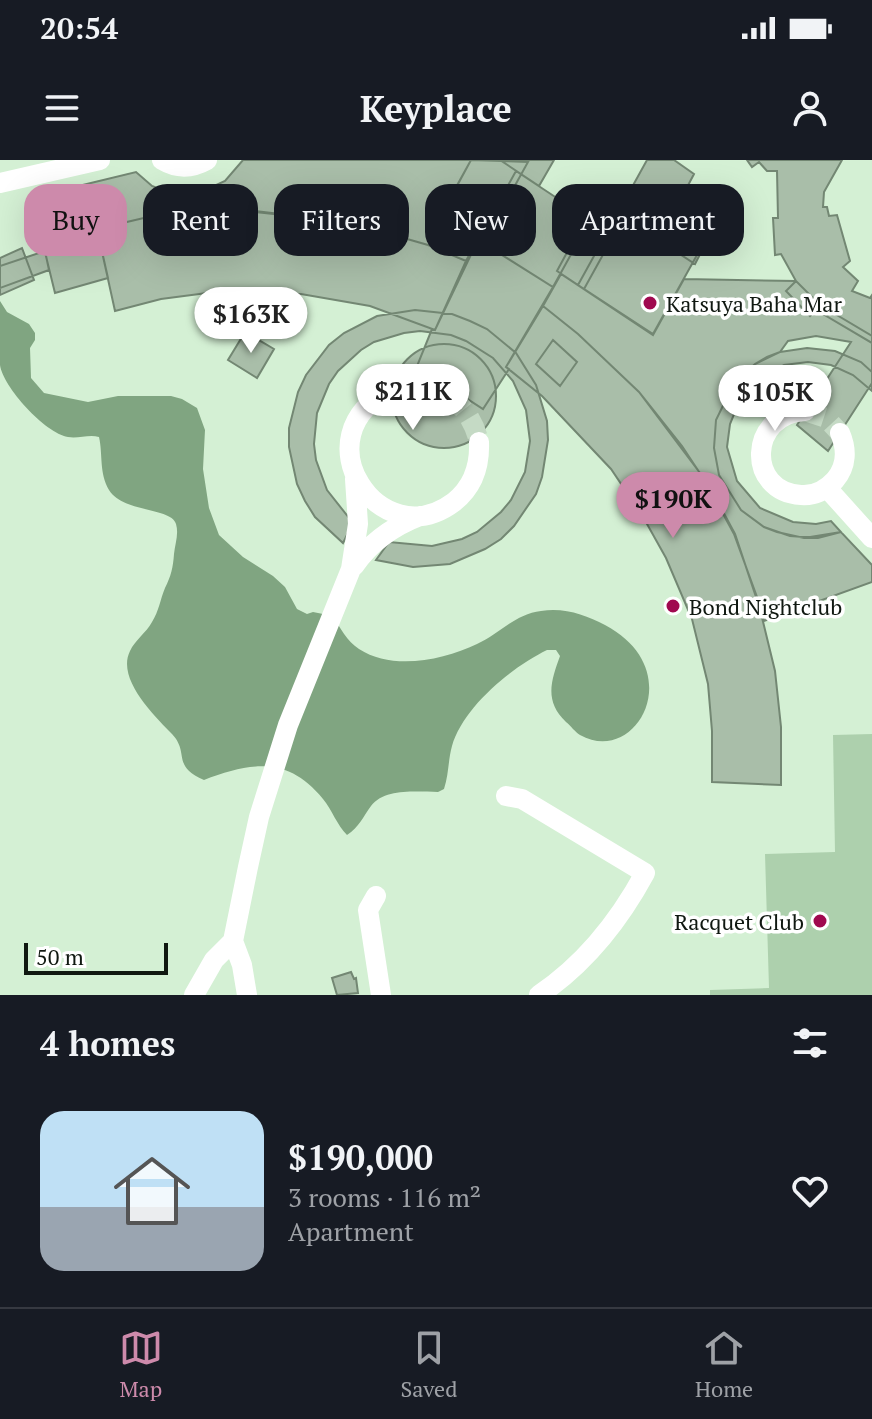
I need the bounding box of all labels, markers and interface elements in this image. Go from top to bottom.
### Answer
text: 20:54 [40,8,118,48]
text: Keyplace [360,85,512,132]
icon: menu [40,86,84,130]
icon: person [788,86,832,130]
chip: Buy [24,184,127,256]
chip: Rent [143,184,258,256]
chip: Filters [274,184,409,256]
chip: New [425,184,536,256]
chip: Apartment [552,184,744,256]
pin: $163K [195,287,307,355]
place label: Katsuya Baha Mar [666,289,842,318]
marker: Katsuya Baha Mar [641,294,659,312]
text: $163K [212,296,290,330]
pin: $211K [357,364,469,432]
pin: $105K [719,365,831,433]
text: $211K [374,373,452,407]
text: $105K [736,374,814,408]
pin: $190K [617,472,729,540]
text: $190K [634,481,712,515]
place label: Bond Nightclub [689,592,842,621]
marker: Bond Nightclub [664,597,682,615]
place label: Racquet Club [674,907,804,936]
marker: Racquet Club [811,912,829,930]
scale bar [24,939,168,975]
text: 50 m [36,942,84,971]
text: 4 homes [40,1021,175,1066]
icon: filters [788,1021,832,1065]
text: $190,000 [288,1135,433,1180]
icon: home [104,1143,200,1239]
icon: heart [788,1169,832,1213]
text: 3 rooms · 116 m² [288,1180,481,1214]
text: Apartment [288,1214,414,1248]
tab: Map [119,1326,163,1403]
tab: Saved [400,1326,457,1403]
tab: Home [695,1326,753,1403]

